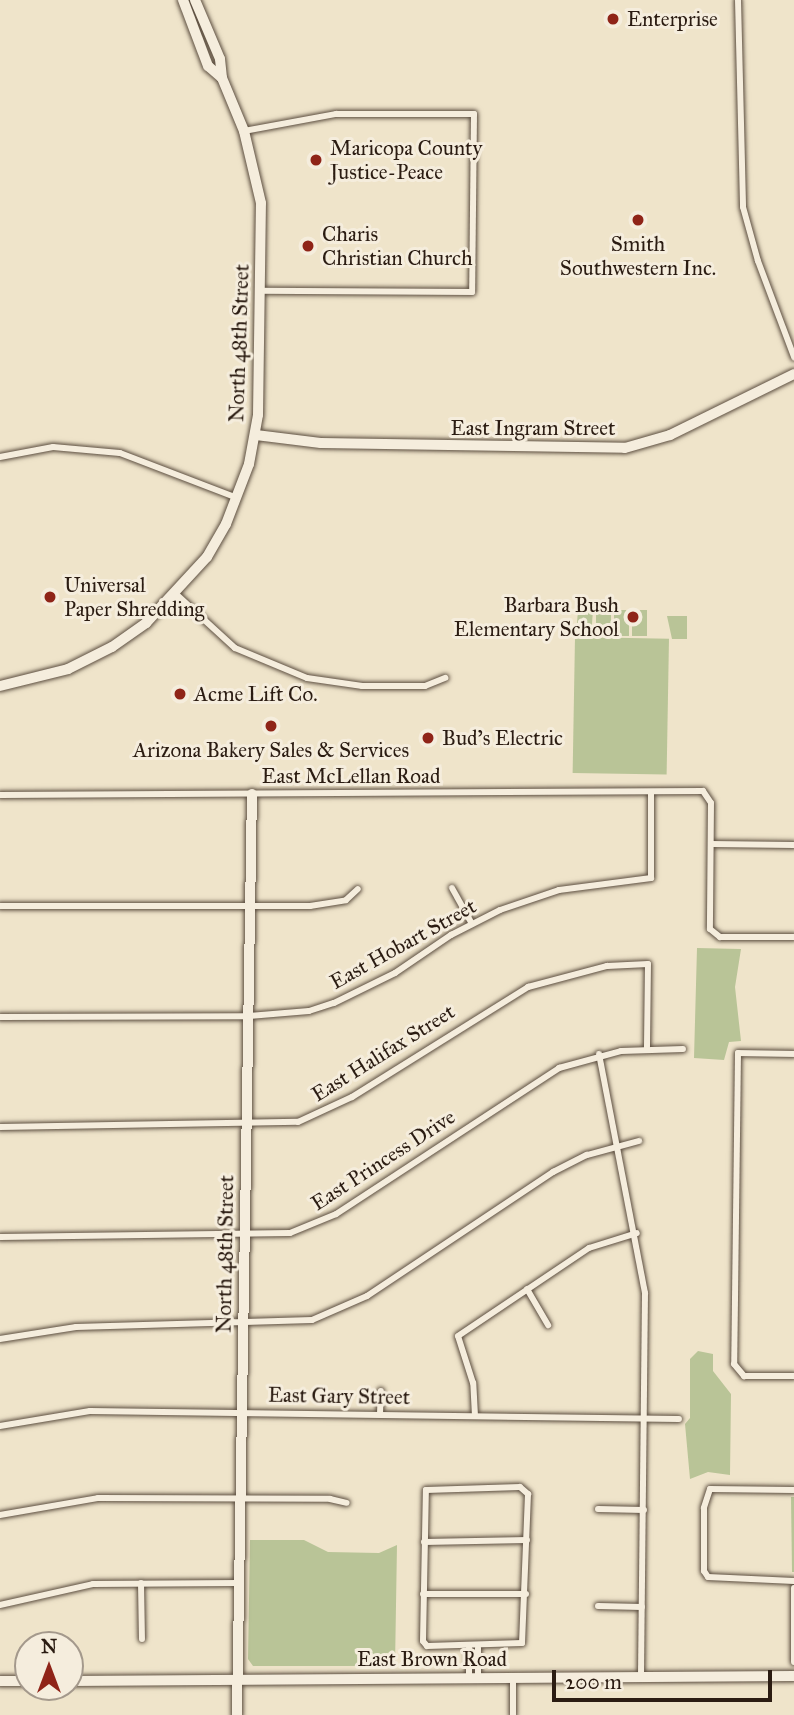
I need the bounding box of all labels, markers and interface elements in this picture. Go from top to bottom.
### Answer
place label: Enterprise [627,6,718,32]
marker: Enterprise [605,11,621,27]
place label: Maricopa County Justice-Peace [330,135,482,185]
marker: Maricopa County Justice-Peace [308,152,324,168]
marker: Smith Southwestern Inc. [630,212,646,228]
place label: Charis Christian Church [322,221,473,271]
place label: Smith Southwestern Inc. [560,231,716,281]
marker: Charis Christian Church [300,238,316,254]
street label: North 48th Street [224,263,254,423]
street label: East Ingram Street [451,415,615,441]
place label: Universal Paper Shredding [64,572,204,622]
marker: Universal Paper Shredding [42,589,58,605]
place label: Barbara Bush Elementary School [454,592,619,642]
marker: Barbara Bush Elementary School [625,609,641,625]
place label: Acme Lift Co. [194,681,317,707]
marker: Acme Lift Co. [172,686,188,702]
marker: Arizona Bakery Sales & Services [263,718,279,734]
place label: Bud's Electric [442,725,563,751]
marker: Bud's Electric [420,730,436,746]
place label: Arizona Bakery Sales & Services [133,737,409,763]
street label: East McLellan Road [262,763,440,789]
street label: East Hobart Street [326,893,480,995]
street label: East Halifax Street [307,999,459,1107]
street label: East Princess Drive [306,1104,460,1216]
street label: North 48th Street [211,1175,239,1333]
street label: East Gary Street [268,1382,410,1410]
north arrow [14,1631,84,1701]
text: N [41,1635,57,1658]
street label: East Brown Road [357,1646,507,1672]
scale bar [556,1656,776,1700]
text: 200 m [565,1669,622,1695]

